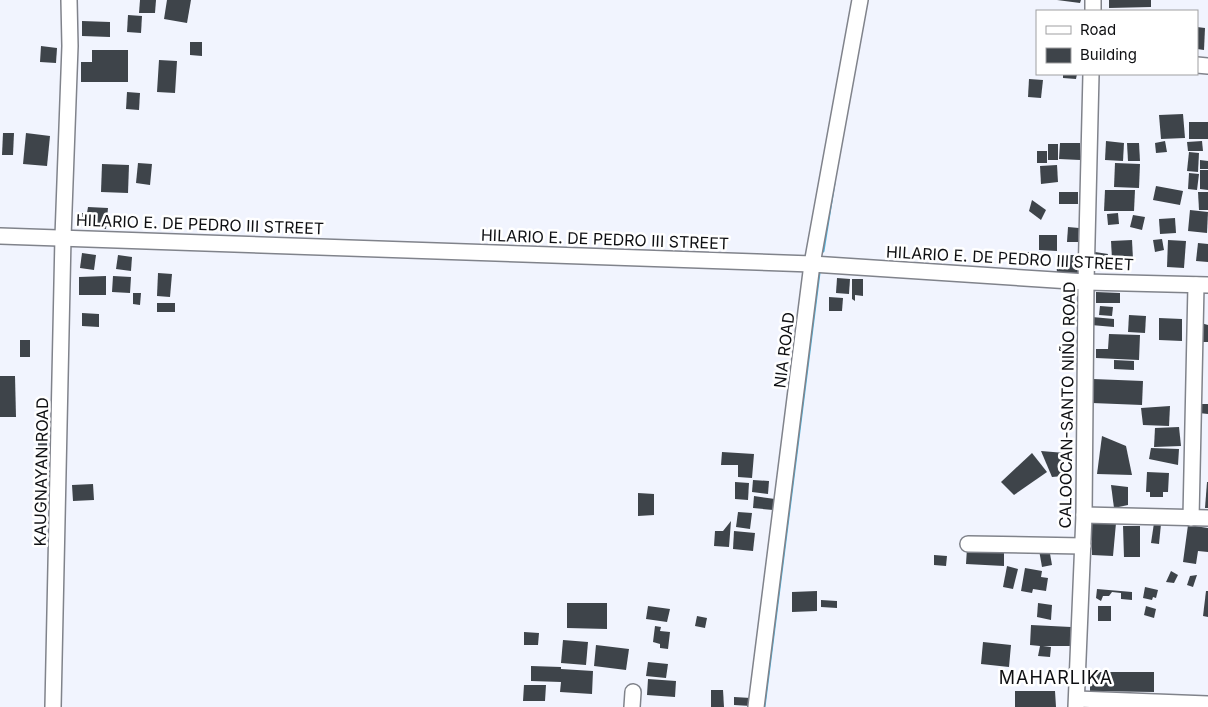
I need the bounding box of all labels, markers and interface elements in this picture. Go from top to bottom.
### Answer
legend [1036,10,1198,75]
text: Road [1080,20,1116,39]
text: Building [1080,45,1137,64]
street label: HILARIO E. DE PEDRO III STREET [76,210,324,238]
street label: HILARIO E. DE PEDRO III STREET [481,225,729,253]
street label: HILARIO E. DE PEDRO III STREET [886,242,1134,274]
street label: CALOOCAN-SANTO NIÑO ROAD [1055,281,1079,529]
street label: NIA ROAD [769,311,799,389]
street label: KAUGNAYAN ROAD [30,397,52,547]
district label: MAHARLIKA [999,667,1113,688]

